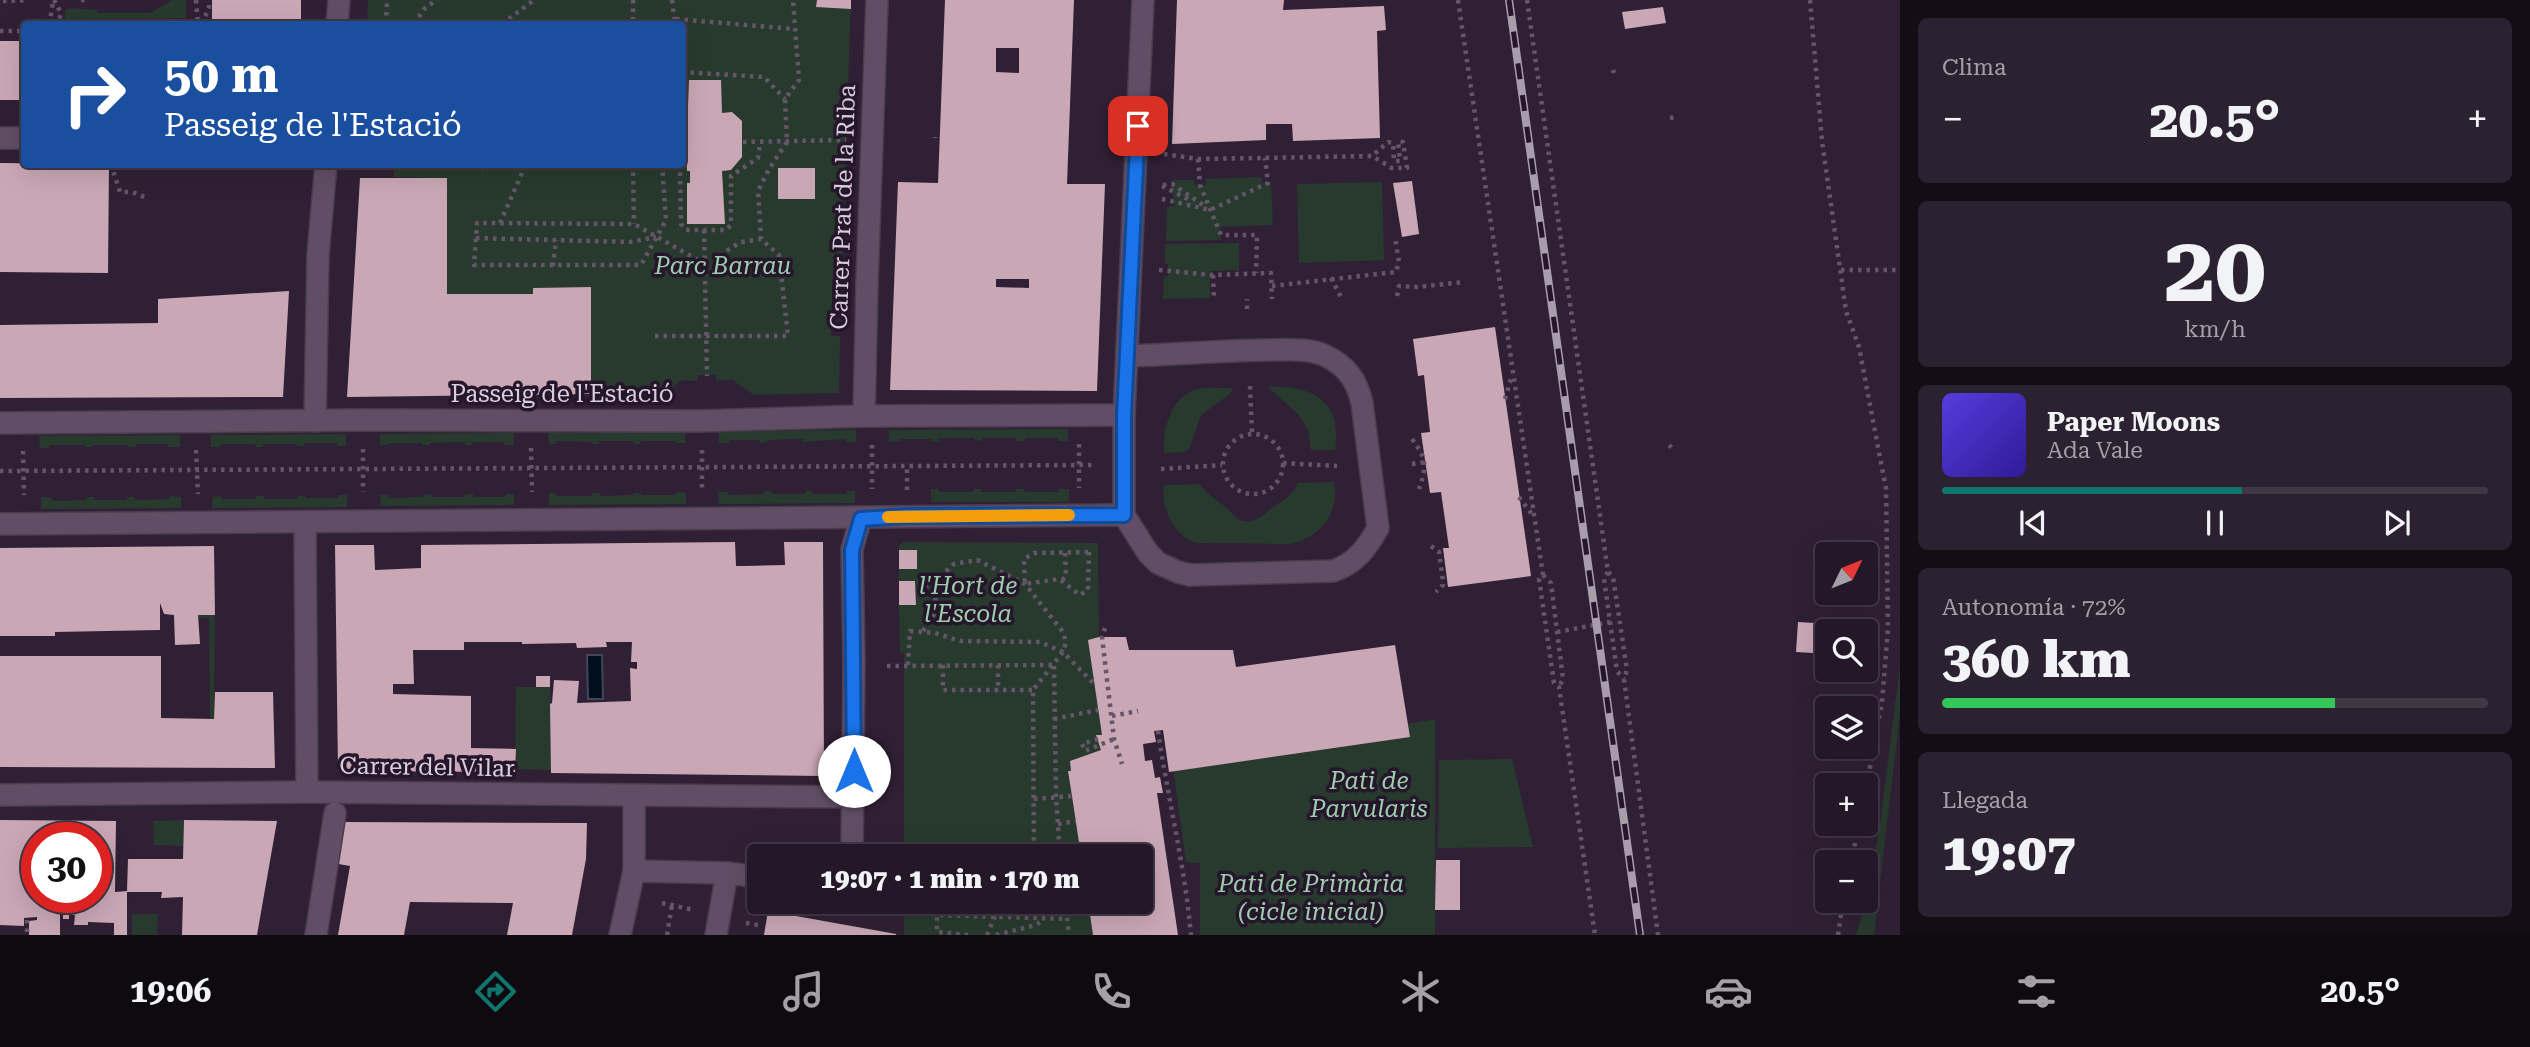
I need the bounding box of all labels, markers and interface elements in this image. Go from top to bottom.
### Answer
text: 50 m [164,47,279,104]
icon: right [49,49,140,140]
text: Clima [1942,54,2006,81]
street label: Carrer Prat de la Riba [825,84,861,330]
text: 20.5° [2150,89,2280,150]
pin [1108,96,1168,156]
text: − [1942,97,1963,141]
text: + [2467,97,2488,141]
text: Passeig de l'Estació [164,106,462,144]
icon: arrive [1119,107,1157,145]
text: 20 [2164,217,2266,323]
park label: Parc Barrau [654,252,791,280]
text: km/h [2184,316,2246,343]
street label: Passeig de l'Estació [450,380,674,408]
text: Paper Moons [2047,407,2220,437]
text: Ada Vale [2047,437,2143,464]
icon: previous [2014,504,2052,542]
icon: pause [2196,504,2234,542]
icon: next [2378,504,2416,542]
north arrow [1815,542,1878,606]
map controls [1815,542,1878,913]
park label: l'Hort de l'Escola [919,572,1017,628]
text: Autonomía · 72% [1942,594,2126,621]
button: search [1815,619,1878,682]
text: 360 km [1942,629,2130,690]
button: layers [1815,696,1878,759]
position arrow [817,734,891,808]
street label: Carrer del Vilar [339,751,515,783]
park label: Pati de Parvularis [1309,767,1428,823]
button: + [1815,773,1878,836]
text: Llegada [1942,787,2028,814]
speed limit sign: 30 [21,822,112,913]
text: 19:07 [1942,822,2076,883]
button: − [1815,850,1878,913]
text: 19:07 · 1 min · 170 m [820,864,1080,894]
park label: Pati de Primària (cicle inicial) [1217,870,1404,926]
icon: directions [471,967,520,1016]
icon: music [779,967,828,1016]
icon: phone [1087,967,1136,1016]
icon: climate [1396,967,1445,1016]
icon: car [1704,967,1753,1016]
icon: filters [2012,967,2061,1016]
text: 19:06 [130,972,211,1010]
text: 20.5° [2321,972,2400,1010]

